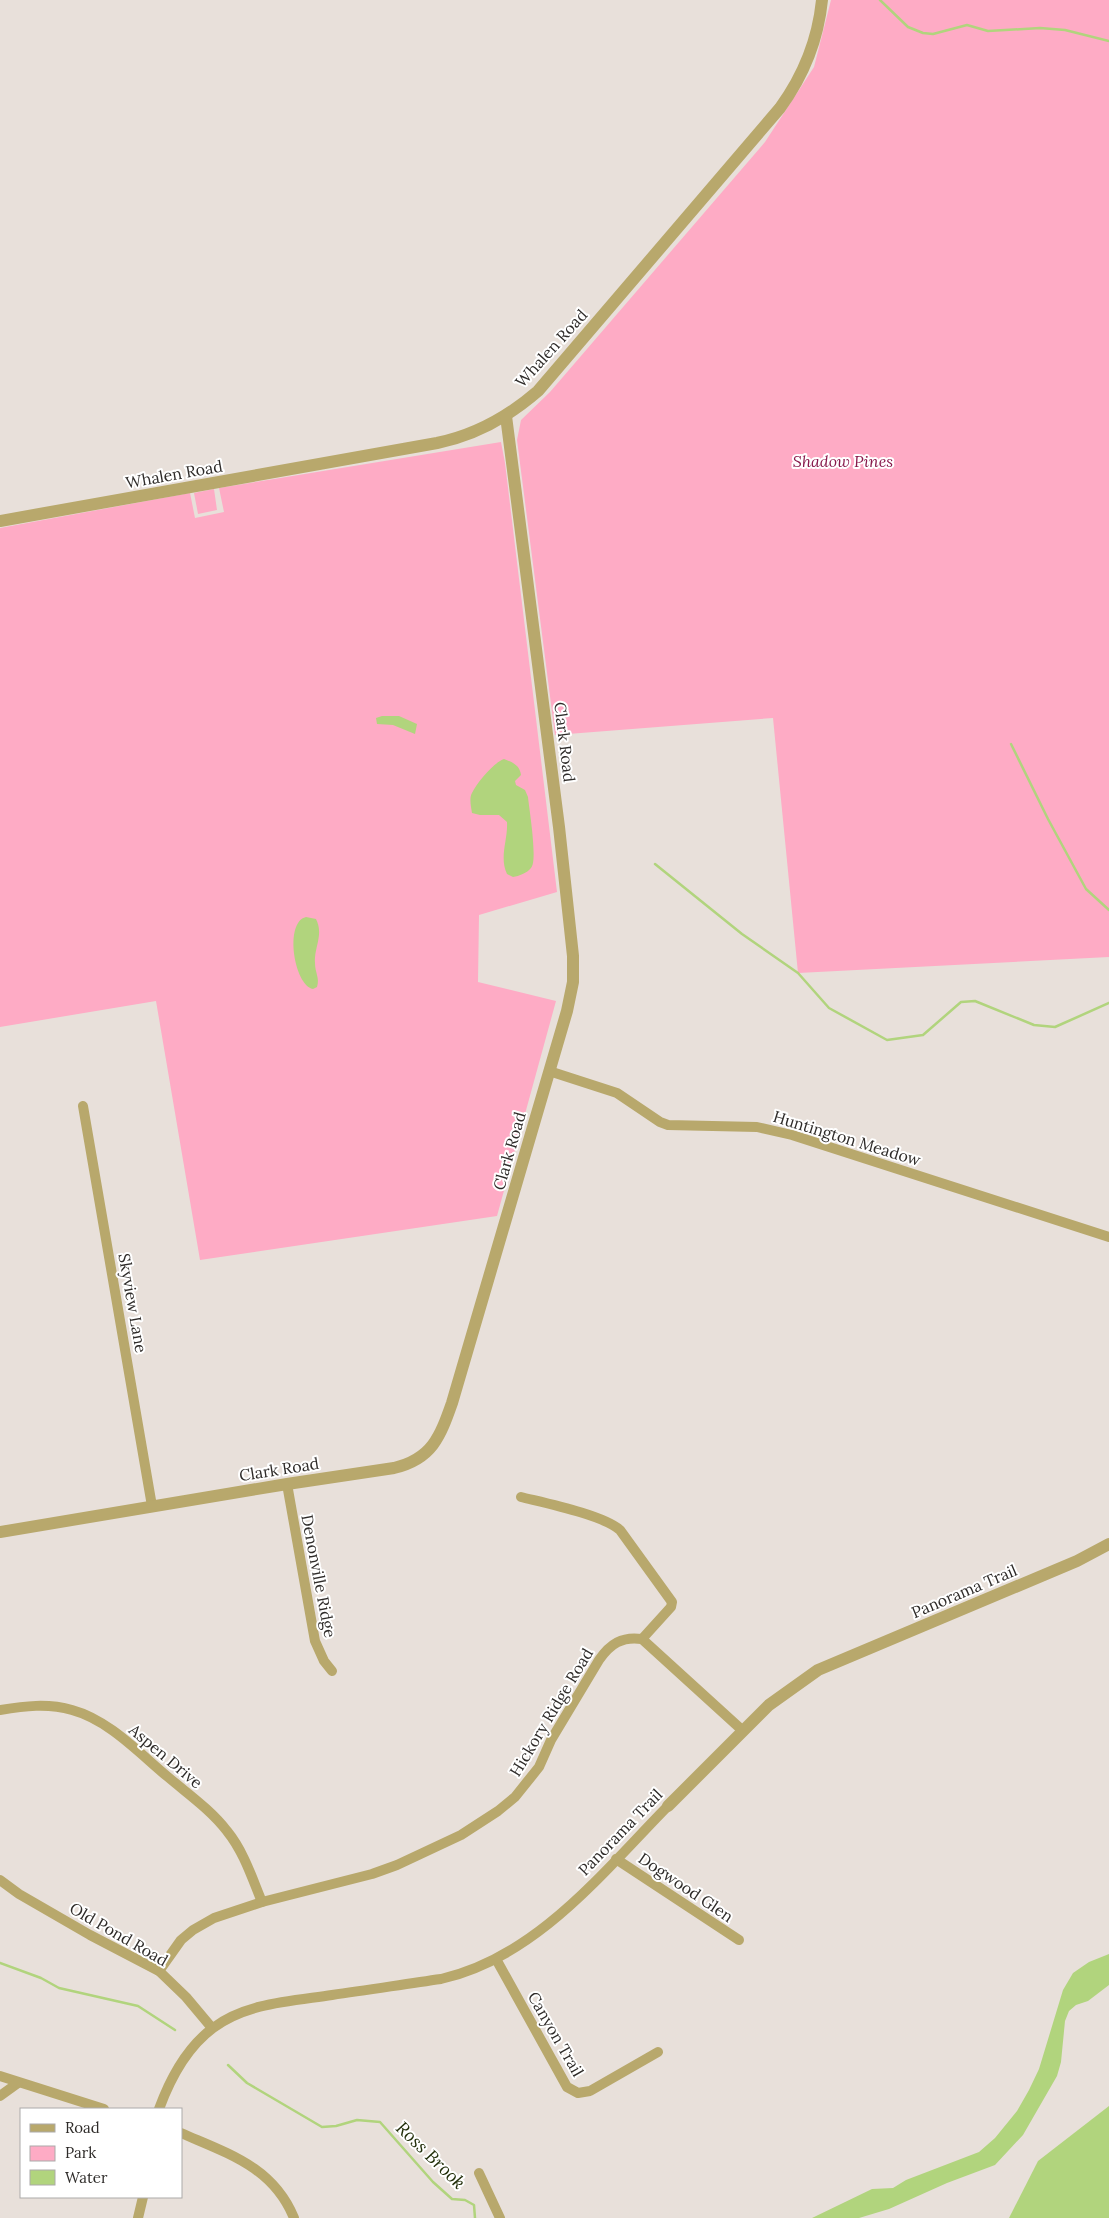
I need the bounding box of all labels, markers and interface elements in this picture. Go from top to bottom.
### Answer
street label: Whalen Road [511,305,592,391]
park label: Shadow Pines [793,451,893,471]
street label: Whalen Road [124,456,224,492]
street label: Clark Road [550,701,580,784]
street label: Huntington Meadow [771,1106,923,1170]
street label: Clark Road [488,1109,530,1192]
street label: Skyview Lane [114,1252,152,1355]
street label: Clark Road [238,1453,321,1485]
street label: Denonville Ridge [297,1513,341,1640]
street label: Panorama Trail [908,1560,1020,1622]
street label: Hickory Ridge Road [505,1644,597,1780]
street label: Aspen Drive [124,1719,207,1793]
street label: Panorama Trail [574,1785,666,1879]
street label: Dogwood Glen [635,1848,738,1926]
street label: Old Pond Road [66,1898,172,1970]
street label: Canyon Trail [524,1988,588,2080]
legend [20,2108,182,2198]
water label: Ross Brook [391,2116,471,2194]
text: Road [65,2118,100,2137]
text: Park [65,2143,96,2162]
text: Water [65,2168,108,2187]

